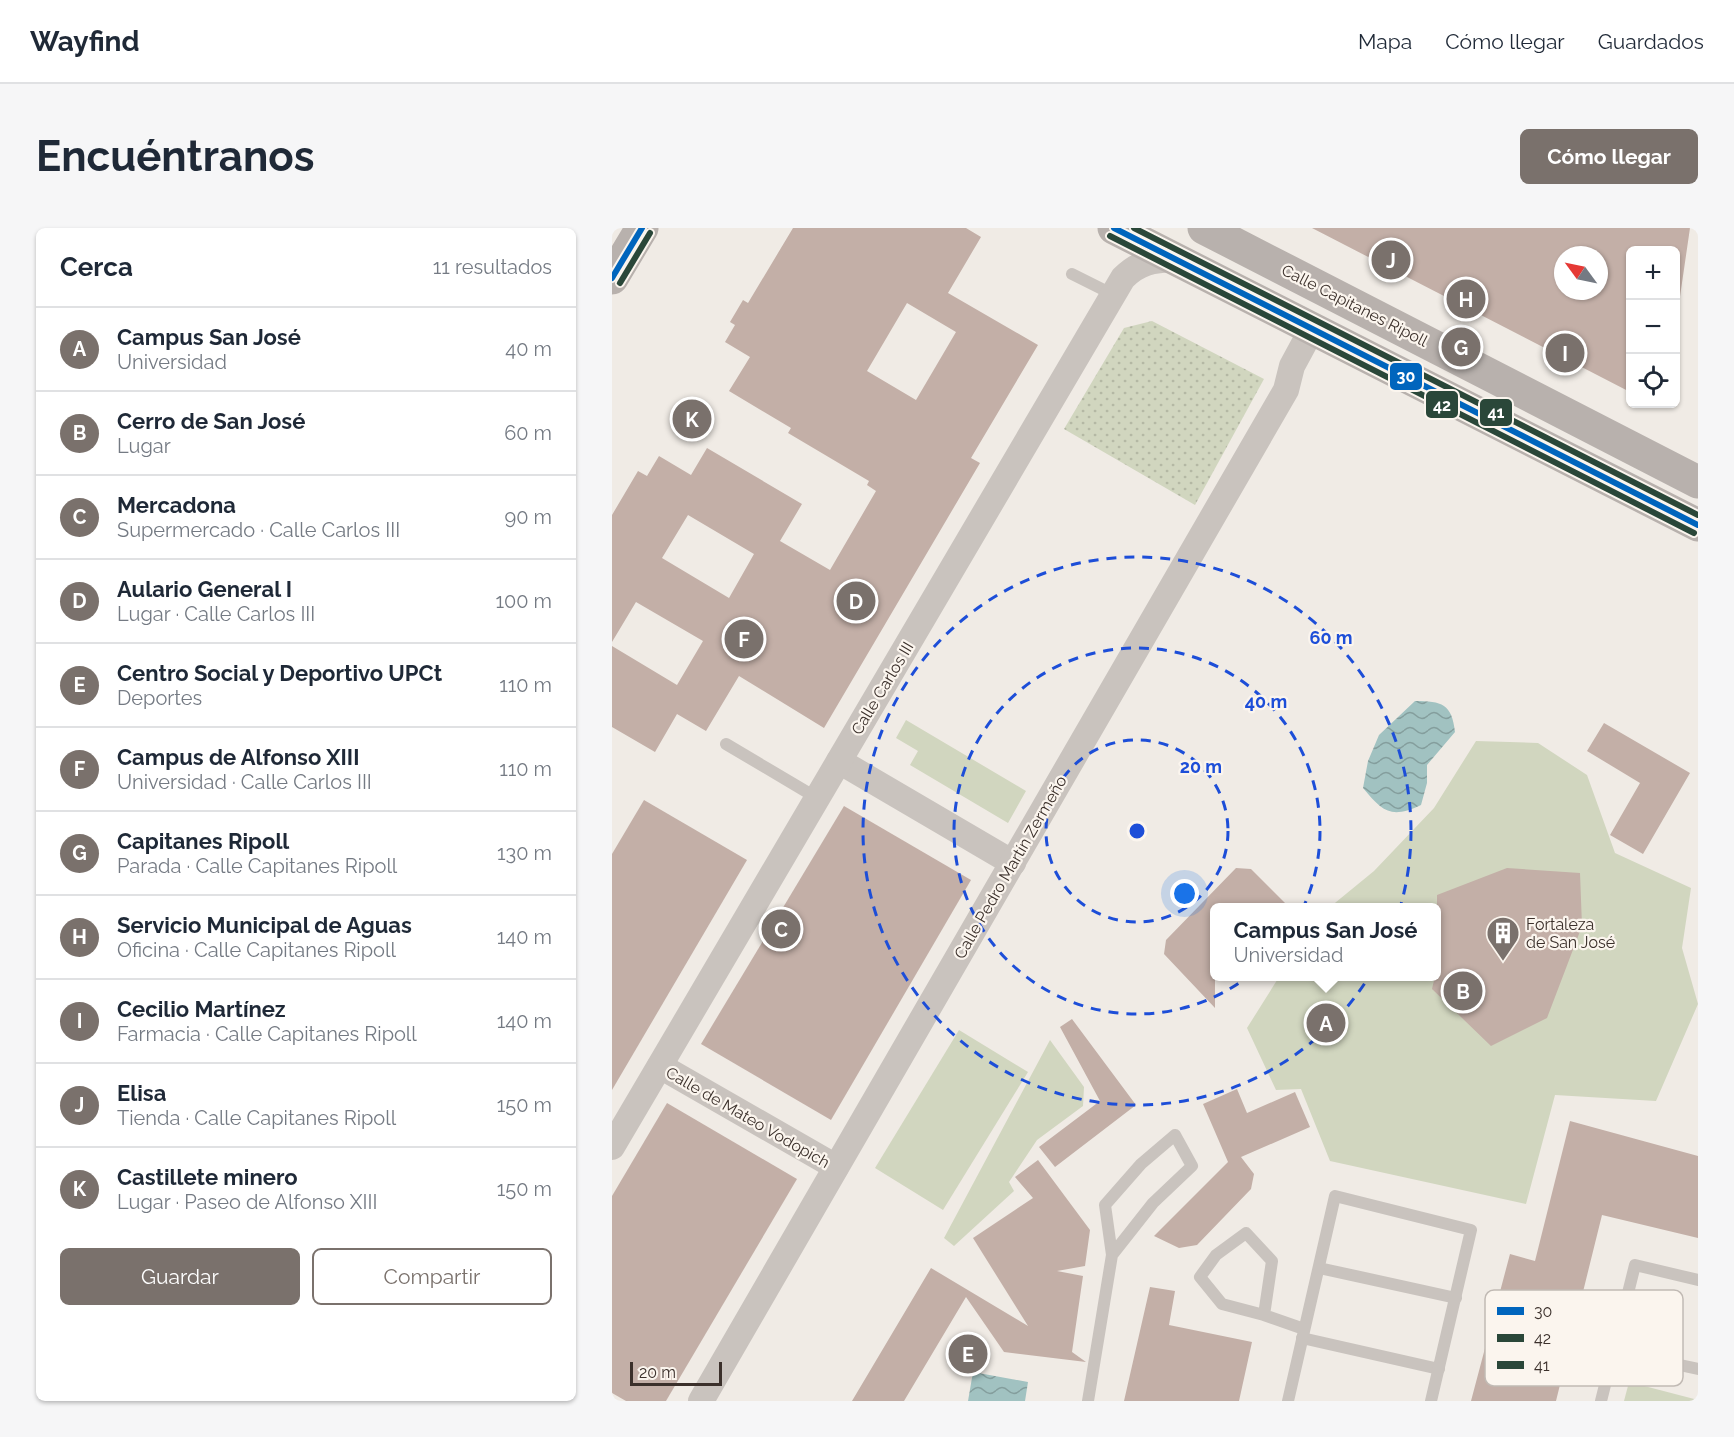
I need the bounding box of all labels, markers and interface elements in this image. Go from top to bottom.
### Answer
text: Wayfind [30,25,140,58]
text: Mapa [1358,29,1412,54]
text: Cómo llegar [1445,29,1565,54]
text: Guardados [1598,29,1704,54]
button: Cómo llegar [1520,129,1698,184]
text: Encuéntranos [36,132,315,181]
pin: J [1372,237,1410,282]
north arrow [1554,246,1608,300]
map controls [1626,246,1680,408]
button: + [1626,246,1680,300]
text: Cerca [60,252,133,282]
text: 11 resultados [433,255,552,279]
street label: Calle Capitanes Ripoll [1279,260,1432,351]
pin: H [1446,276,1486,322]
button: − [1626,300,1680,354]
text: Campus San José [117,324,301,350]
pin: G [1442,324,1480,370]
pin: I [1546,330,1584,376]
text: A [73,337,86,361]
text: 40 m [505,337,552,361]
text: Universidad [117,350,227,374]
button: locate [1626,354,1680,408]
line badge: 30 [1389,362,1423,391]
text: 30 [1397,367,1416,386]
line badge: 42 [1425,390,1459,419]
pin: K [672,396,712,441]
text: 42 [1433,396,1451,415]
line badge: 41 [1479,398,1513,427]
text: 41 [1487,403,1505,422]
text: Cerro de San José [117,408,305,434]
text: B [73,421,86,445]
text: 60 m [504,421,552,445]
text: Lugar [117,434,171,458]
text: Mercadona [117,492,236,518]
text: C [73,505,86,529]
text: 90 m [505,505,552,529]
text: Supermercado · Calle Carlos III [117,518,400,542]
text: Aulario General I [117,576,292,602]
pin: D [836,578,876,623]
text: D [72,589,87,613]
text: 100 m [495,589,552,613]
text: Lugar · Calle Carlos III [117,602,315,626]
pin: F [724,616,764,662]
text: 60 m [1309,627,1353,648]
street label: Calle Carlos III [847,638,918,738]
text: Centro Social y Deportivo UPCt [117,660,442,686]
text: E [73,673,86,697]
text: 110 m [499,673,552,697]
text: Deportes [117,686,202,710]
text: 40 m [1245,691,1287,712]
text: Campus de Alfonso XIII [117,744,359,770]
text: 20 m [1180,756,1222,777]
text: F [74,757,85,781]
text: 110 m [499,757,552,781]
text: Universidad · Calle Carlos III [117,770,372,794]
street label: Calle Pedro Martín Zermeño [950,772,1071,962]
centre of rings [1127,821,1147,841]
text: Capitanes Ripoll [117,828,289,854]
text: G [72,841,87,865]
text: 130 m [497,841,552,865]
text: Parada · Calle Capitanes Ripoll [117,854,397,878]
your location [1170,879,1199,908]
popup [1210,903,1441,981]
pin: C [762,906,800,952]
text: Servicio Municipal de Aguas [117,912,412,938]
building icon: Fortaleza de San José [1485,915,1521,962]
place label: Fortaleza de San José [1526,915,1615,952]
text: Campus San José [1234,917,1417,943]
text: H [72,925,87,949]
text: 140 m [497,925,552,949]
text: Oficina · Calle Capitanes Ripoll [117,938,396,962]
text: Universidad [1234,943,1343,967]
pin: B [1444,968,1482,1014]
text: Cecilio Martínez [117,996,286,1022]
pin: A [1306,1000,1346,1046]
text: I [77,1009,82,1033]
text: 140 m [497,1009,552,1033]
text: Farmacia · Calle Capitanes Ripoll [117,1022,417,1046]
street label: Calle de Mateo Vodopich [663,1063,833,1172]
text: Elisa [117,1080,166,1106]
text: J [75,1093,84,1117]
text: 150 m [497,1093,552,1117]
text: Tienda · Calle Capitanes Ripoll [117,1106,396,1130]
text: Castillete minero [117,1164,298,1190]
text: K [73,1177,86,1201]
text: 150 m [497,1177,552,1201]
text: Lugar · Paseo de Alfonso XIII [117,1190,377,1214]
button: Guardar [60,1248,300,1305]
button: Compartir [312,1248,552,1305]
legend [1485,1290,1683,1386]
text: 30 [1534,1302,1552,1321]
text: 42 [1534,1329,1551,1348]
pin: E [948,1332,988,1376]
text: 41 [1534,1356,1550,1375]
scale bar [630,1359,722,1386]
text: 20 m [639,1363,676,1382]

